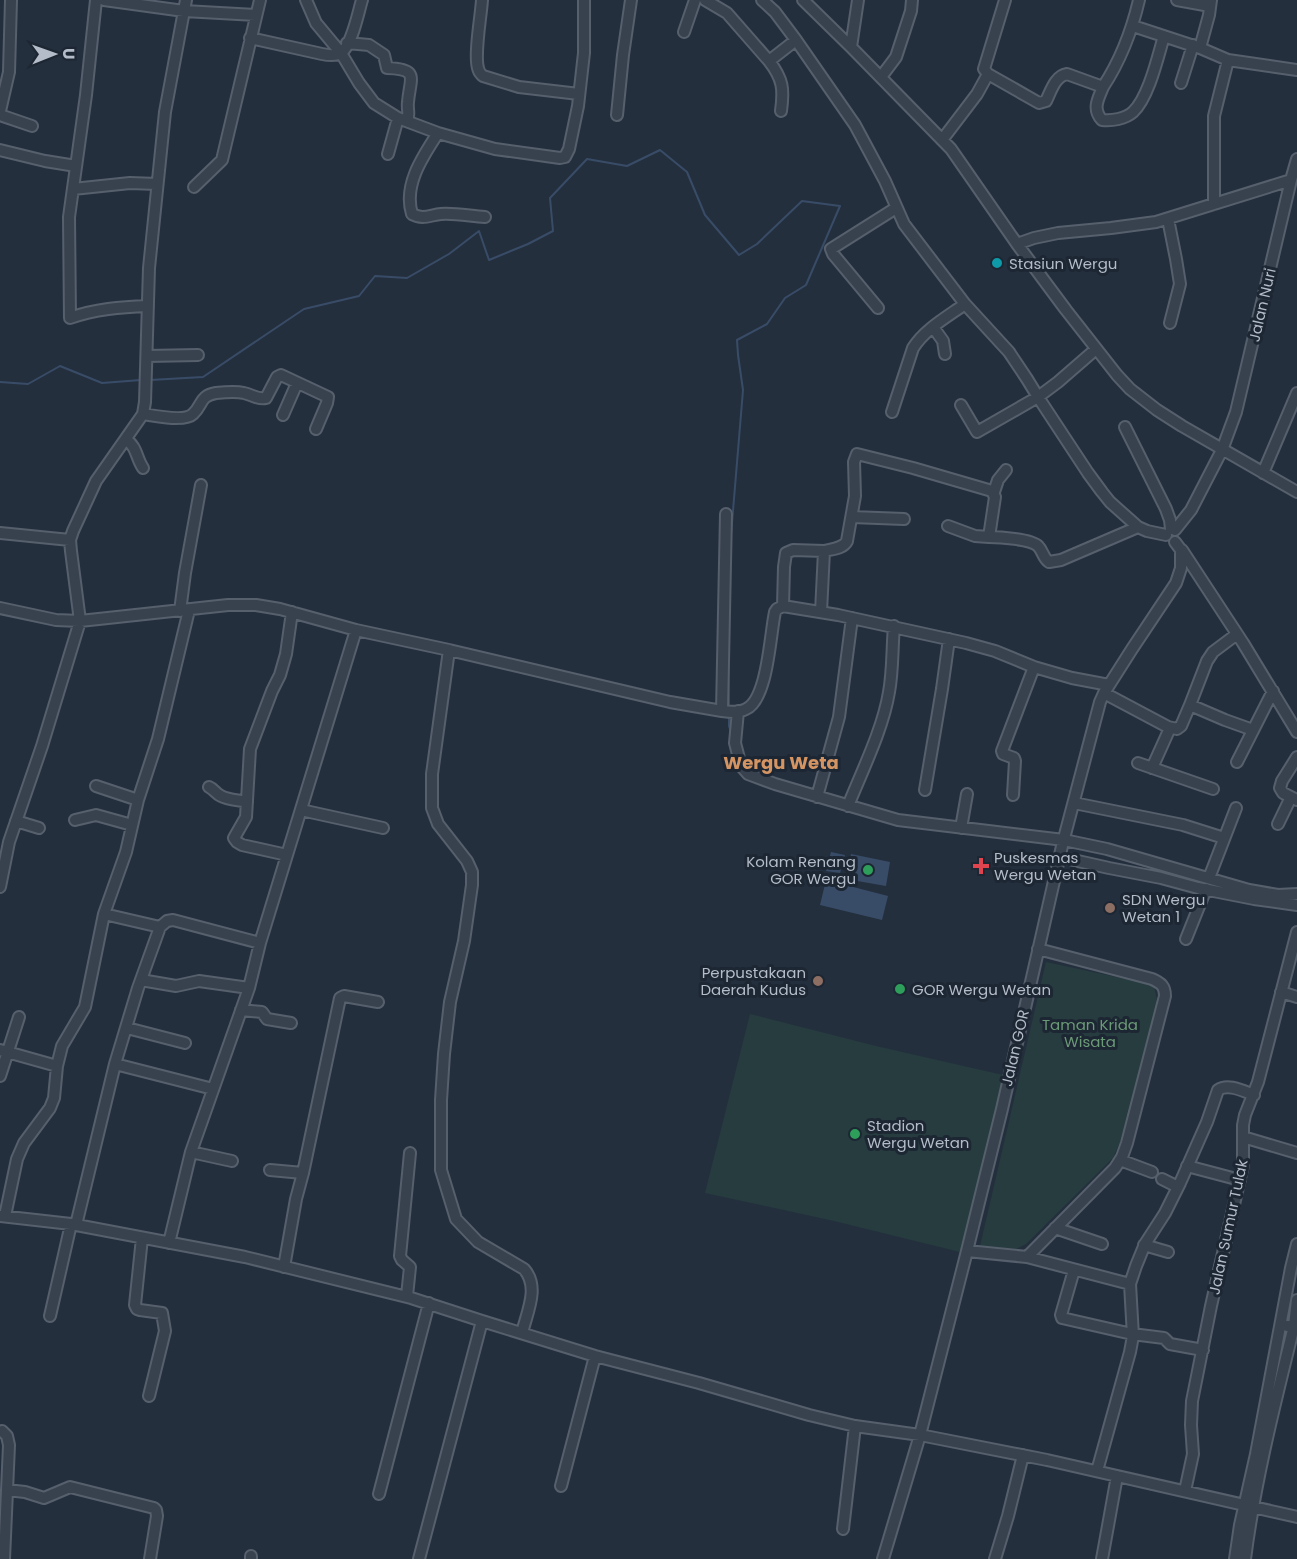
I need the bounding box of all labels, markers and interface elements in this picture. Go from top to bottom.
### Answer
north arrow [24,24,84,84]
text: U [57,48,80,60]
place label: Stasiun Wergu [1009,253,1117,274]
marker: Stasiun Wergu [990,256,1004,270]
street label: Jalan Nuri [1243,266,1281,344]
district label: Wergu Weta [723,750,839,775]
place label: Puskesmas Wergu Wetan [994,847,1096,885]
place label: Kolam Renang GOR Wergu [746,851,856,889]
marker: Puskesmas Wergu Wetan [972,857,990,875]
marker: Kolam Renang GOR Wergu [861,863,875,877]
place label: SDN Wergu Wetan 1 [1122,889,1205,927]
marker: SDN Wergu Wetan 1 [1103,901,1117,915]
place label: Perpustakaan Daerah Kudus [700,962,806,1000]
marker: Perpustakaan Daerah Kudus [811,974,825,988]
place label: GOR Wergu Wetan [912,979,1051,1000]
marker: GOR Wergu Wetan [893,982,907,996]
street label: Jalan GOR [996,1008,1034,1088]
park label: Taman Krida Wisata [1042,1014,1138,1052]
place label: Stadion Wergu Wetan [867,1115,969,1153]
marker: Stadion Wergu Wetan [848,1127,862,1141]
street label: Jalan Sumur Tulak [1203,1157,1253,1297]

